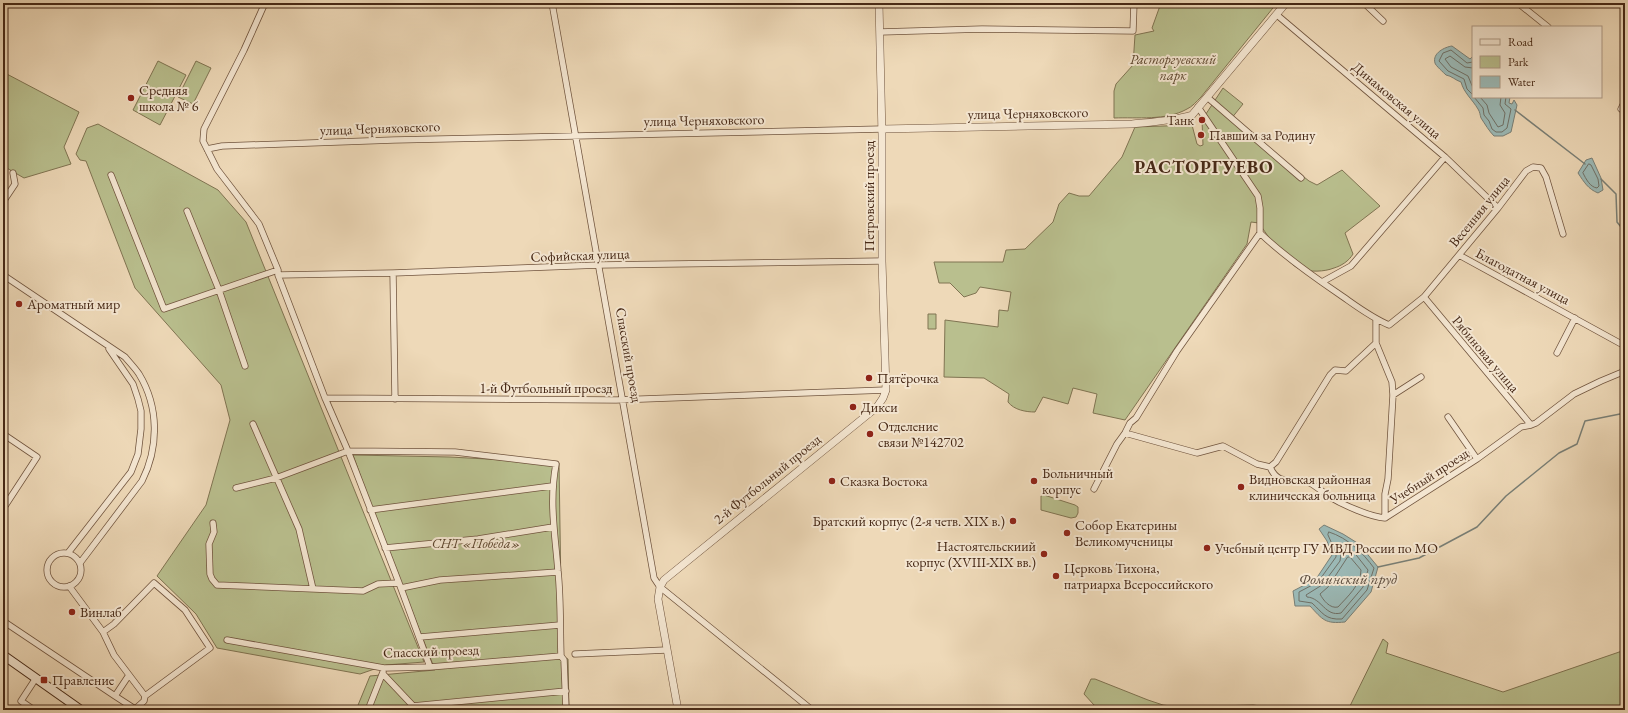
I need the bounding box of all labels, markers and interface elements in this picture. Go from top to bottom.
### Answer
legend [1472,26,1602,98]
text: Road [1508,34,1534,50]
park label: Расторгуевский парк [1130,50,1216,84]
text: Park [1508,54,1529,70]
street label: Динамовская улица [1349,57,1446,143]
text: Water [1508,74,1535,90]
place label: Средняя школа № 6 [139,81,199,115]
marker: Средняя школа № 6 [126,93,136,103]
street label: улица Черняховского [968,103,1088,123]
street label: улица Черняховского [644,110,764,130]
place label: Танк [1167,111,1194,129]
marker: Танк [1197,115,1207,125]
street label: улица Черняховского [319,117,441,139]
place label: Павшим за Родину [1209,126,1316,144]
marker: Павшим за Родину [1196,130,1206,140]
street label: Петровский проезд [860,140,878,251]
district label: РАСТОРГУЕВО [1134,155,1274,178]
street label: Весенняя улица [1445,171,1514,250]
street label: Софийская улица [530,244,630,266]
street label: Благодатная улица [1473,244,1574,309]
place label: Ароматный мир [26,295,120,313]
marker: Ароматный мир [14,299,24,309]
street label: Спасский проезд [612,306,646,404]
street label: Рябиновая улица [1449,312,1524,397]
place label: Пятёрочка [877,369,939,387]
marker: Пятёрочка [864,373,874,383]
street label: 1-й Футбольный проезд [480,379,613,397]
place label: Дикси [861,398,898,416]
marker: Дикси [848,402,858,412]
place label: Отделение связи №142702 [878,417,964,451]
marker: Отделение связи №142702 [865,429,875,439]
street label: 2-й Футбольный проезд [710,430,825,528]
street label: Учебный проезд [1385,443,1472,509]
place label: Больничный корпус [1042,464,1114,498]
place label: Видновская районная клиническая больница [1249,470,1376,504]
place label: Сказка Востока [840,472,928,490]
marker: Сказка Востока [827,476,837,486]
marker: Больничный корпус [1029,476,1039,486]
marker: Видновская районная клиническая больница [1236,482,1246,492]
place label: Братский корпус (2-я четв. XIX в.) [812,512,1005,530]
marker: Братский корпус (2-я четв. XIX в.) [1008,516,1018,526]
place label: Собор Екатерины Великомученицы [1075,516,1178,550]
marker: Собор Екатерины Великомученицы [1062,528,1072,538]
park label: СНТ «Победа» [432,534,520,552]
place label: Настоятельскиий корпус (XVIII-XIX вв.) [906,537,1037,571]
place label: Учебный центр ГУ МВД России по МО [1214,539,1438,557]
marker: Учебный центр ГУ МВД России по МО [1202,543,1212,553]
marker: Настоятельскиий корпус (XVIII-XIX вв.) [1039,549,1049,559]
place label: Церковь Тихона, патриарха Всероссийского [1064,559,1213,593]
water label: Фоминский пруд [1299,569,1397,588]
marker: Церковь Тихона, патриарха Всероссийского [1051,571,1061,581]
place label: Винлаб [80,603,122,621]
marker: Винлаб [67,607,77,617]
street label: Спасский проезд [383,640,480,662]
place label: Правление [52,671,115,689]
marker: Правление [39,675,49,685]

